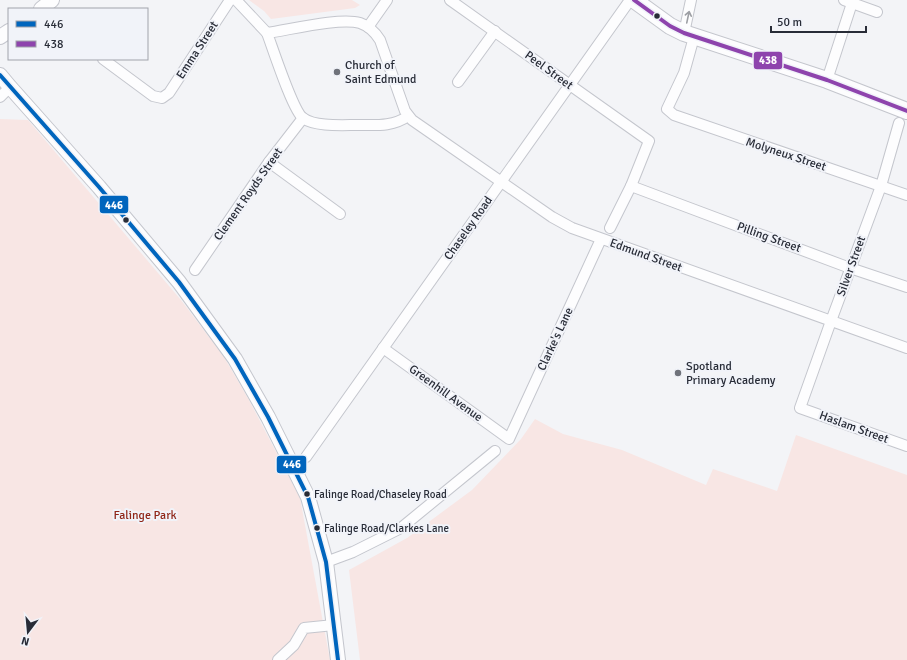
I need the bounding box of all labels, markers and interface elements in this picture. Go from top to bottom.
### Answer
legend [8,8,148,60]
scale bar [771,8,866,34]
one-way arrow [684,10,692,23]
unlabelled marker [652,11,662,21]
text: 50 m [777,15,802,30]
text: 446 [44,17,63,32]
street label: Emma Street [173,19,222,82]
text: 438 [44,37,63,52]
street label: Peel Street [522,48,576,93]
line badge: 438 [753,51,783,70]
text: 438 [759,54,777,67]
place label: Church of Saint Edmund [345,58,416,87]
marker: Church of Saint Edmund [332,67,342,77]
street label: Molyneux Street [744,134,828,175]
street label: Clement Royds Street [211,145,286,244]
street label: Chaseley Road [441,194,496,263]
line badge: 446 [99,195,129,214]
text: 446 [105,199,123,212]
unlabelled marker [121,215,131,225]
street label: Pilling Street [735,219,803,256]
street label: Silver Street [834,234,869,298]
street label: Edmund Street [608,235,684,276]
street label: Clarke's Lane [534,305,577,373]
place label: Spotland Primary Academy [686,359,776,388]
street label: Greenhill Avenue [406,362,485,425]
marker: Spotland Primary Academy [673,368,683,378]
street label: Haslam Street [817,408,890,447]
line badge: 446 [276,455,307,474]
text: 446 [283,458,301,471]
place label: Falinge Road/Chaseley Road [314,488,447,501]
marker: Falinge Road/Chaseley Road [302,489,312,499]
park label: Falinge Park [113,508,177,523]
place label: Falinge Road/Clarkes Lane [324,522,449,535]
marker: Falinge Road/Clarkes Lane [312,523,322,533]
north arrow [8,612,48,652]
text: N [20,634,31,648]

